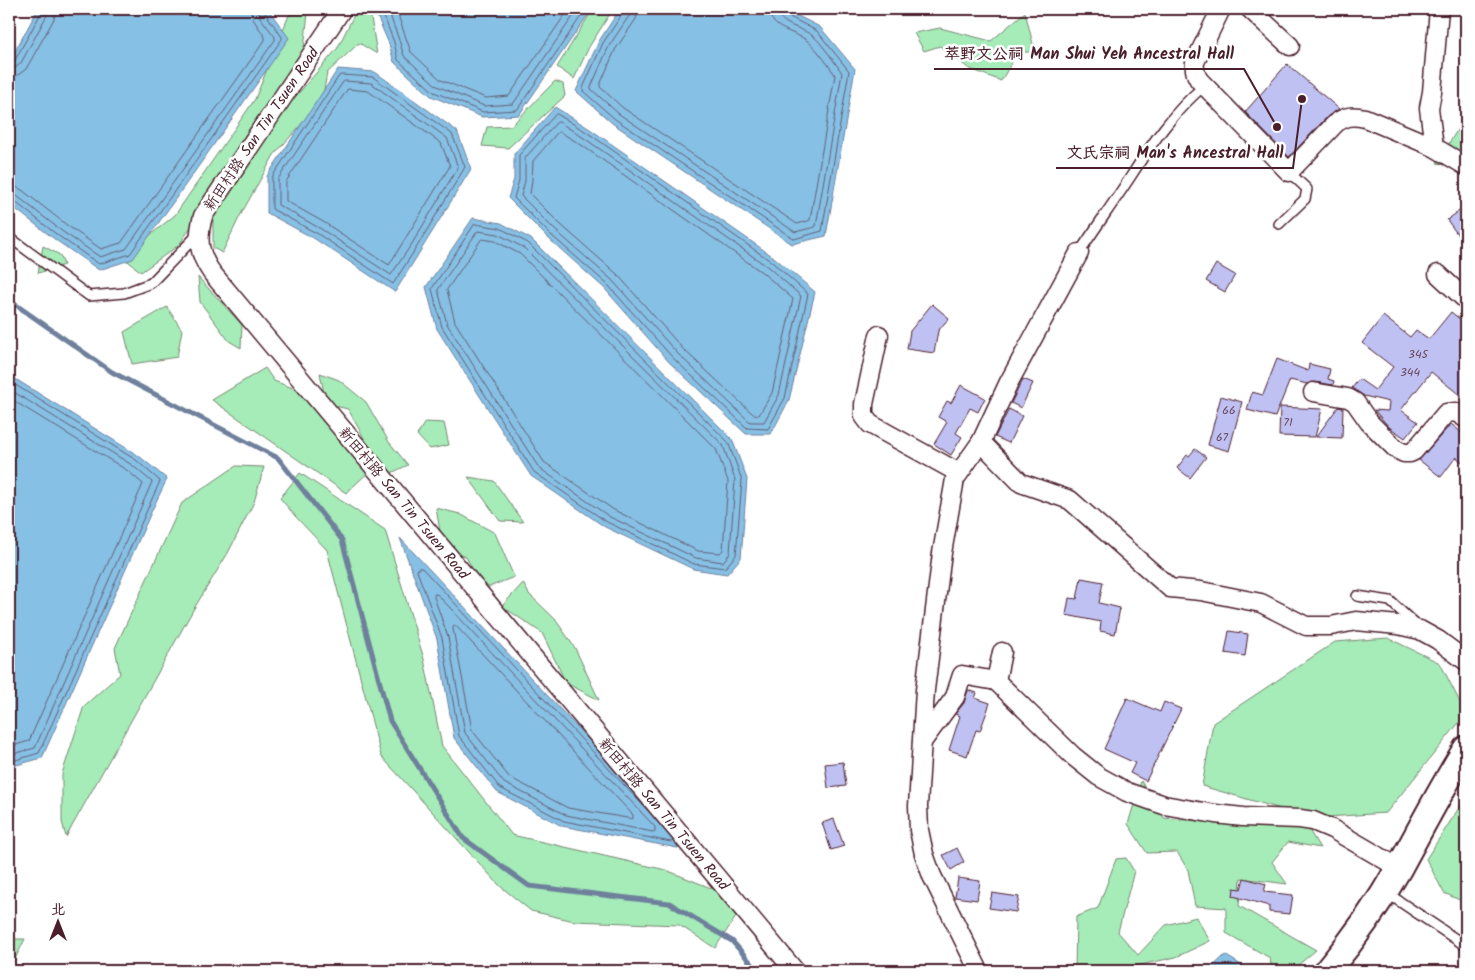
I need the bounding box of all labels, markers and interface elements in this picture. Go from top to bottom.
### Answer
callout: 萃野文公祠 Man Shui Yeh Ancestral Hall [934,38,1244,69]
street label: 新田村路 San Tin Tsuen Road [198,42,326,216]
text: 萃野文公祠 Man Shui Yeh Ancestral Hall [944,42,1235,67]
callout: 文氏宗祠 Man's Ancestral Hall [1056,137,1293,168]
text: 文氏宗祠 Man's Ancestral Hall [1066,141,1284,166]
house number: 345 [1408,345,1430,364]
house number: 344 [1400,363,1420,382]
house number: 66 [1222,401,1236,420]
house number: 71 [1283,413,1293,432]
street label: 新田村路 San Tin Tsuen Road [332,422,475,586]
house number: 67 [1216,428,1229,447]
street label: 新田村路 San Tin Tsuen Road [592,733,735,897]
north arrow [32,898,82,948]
text: 北 [51,899,65,921]

